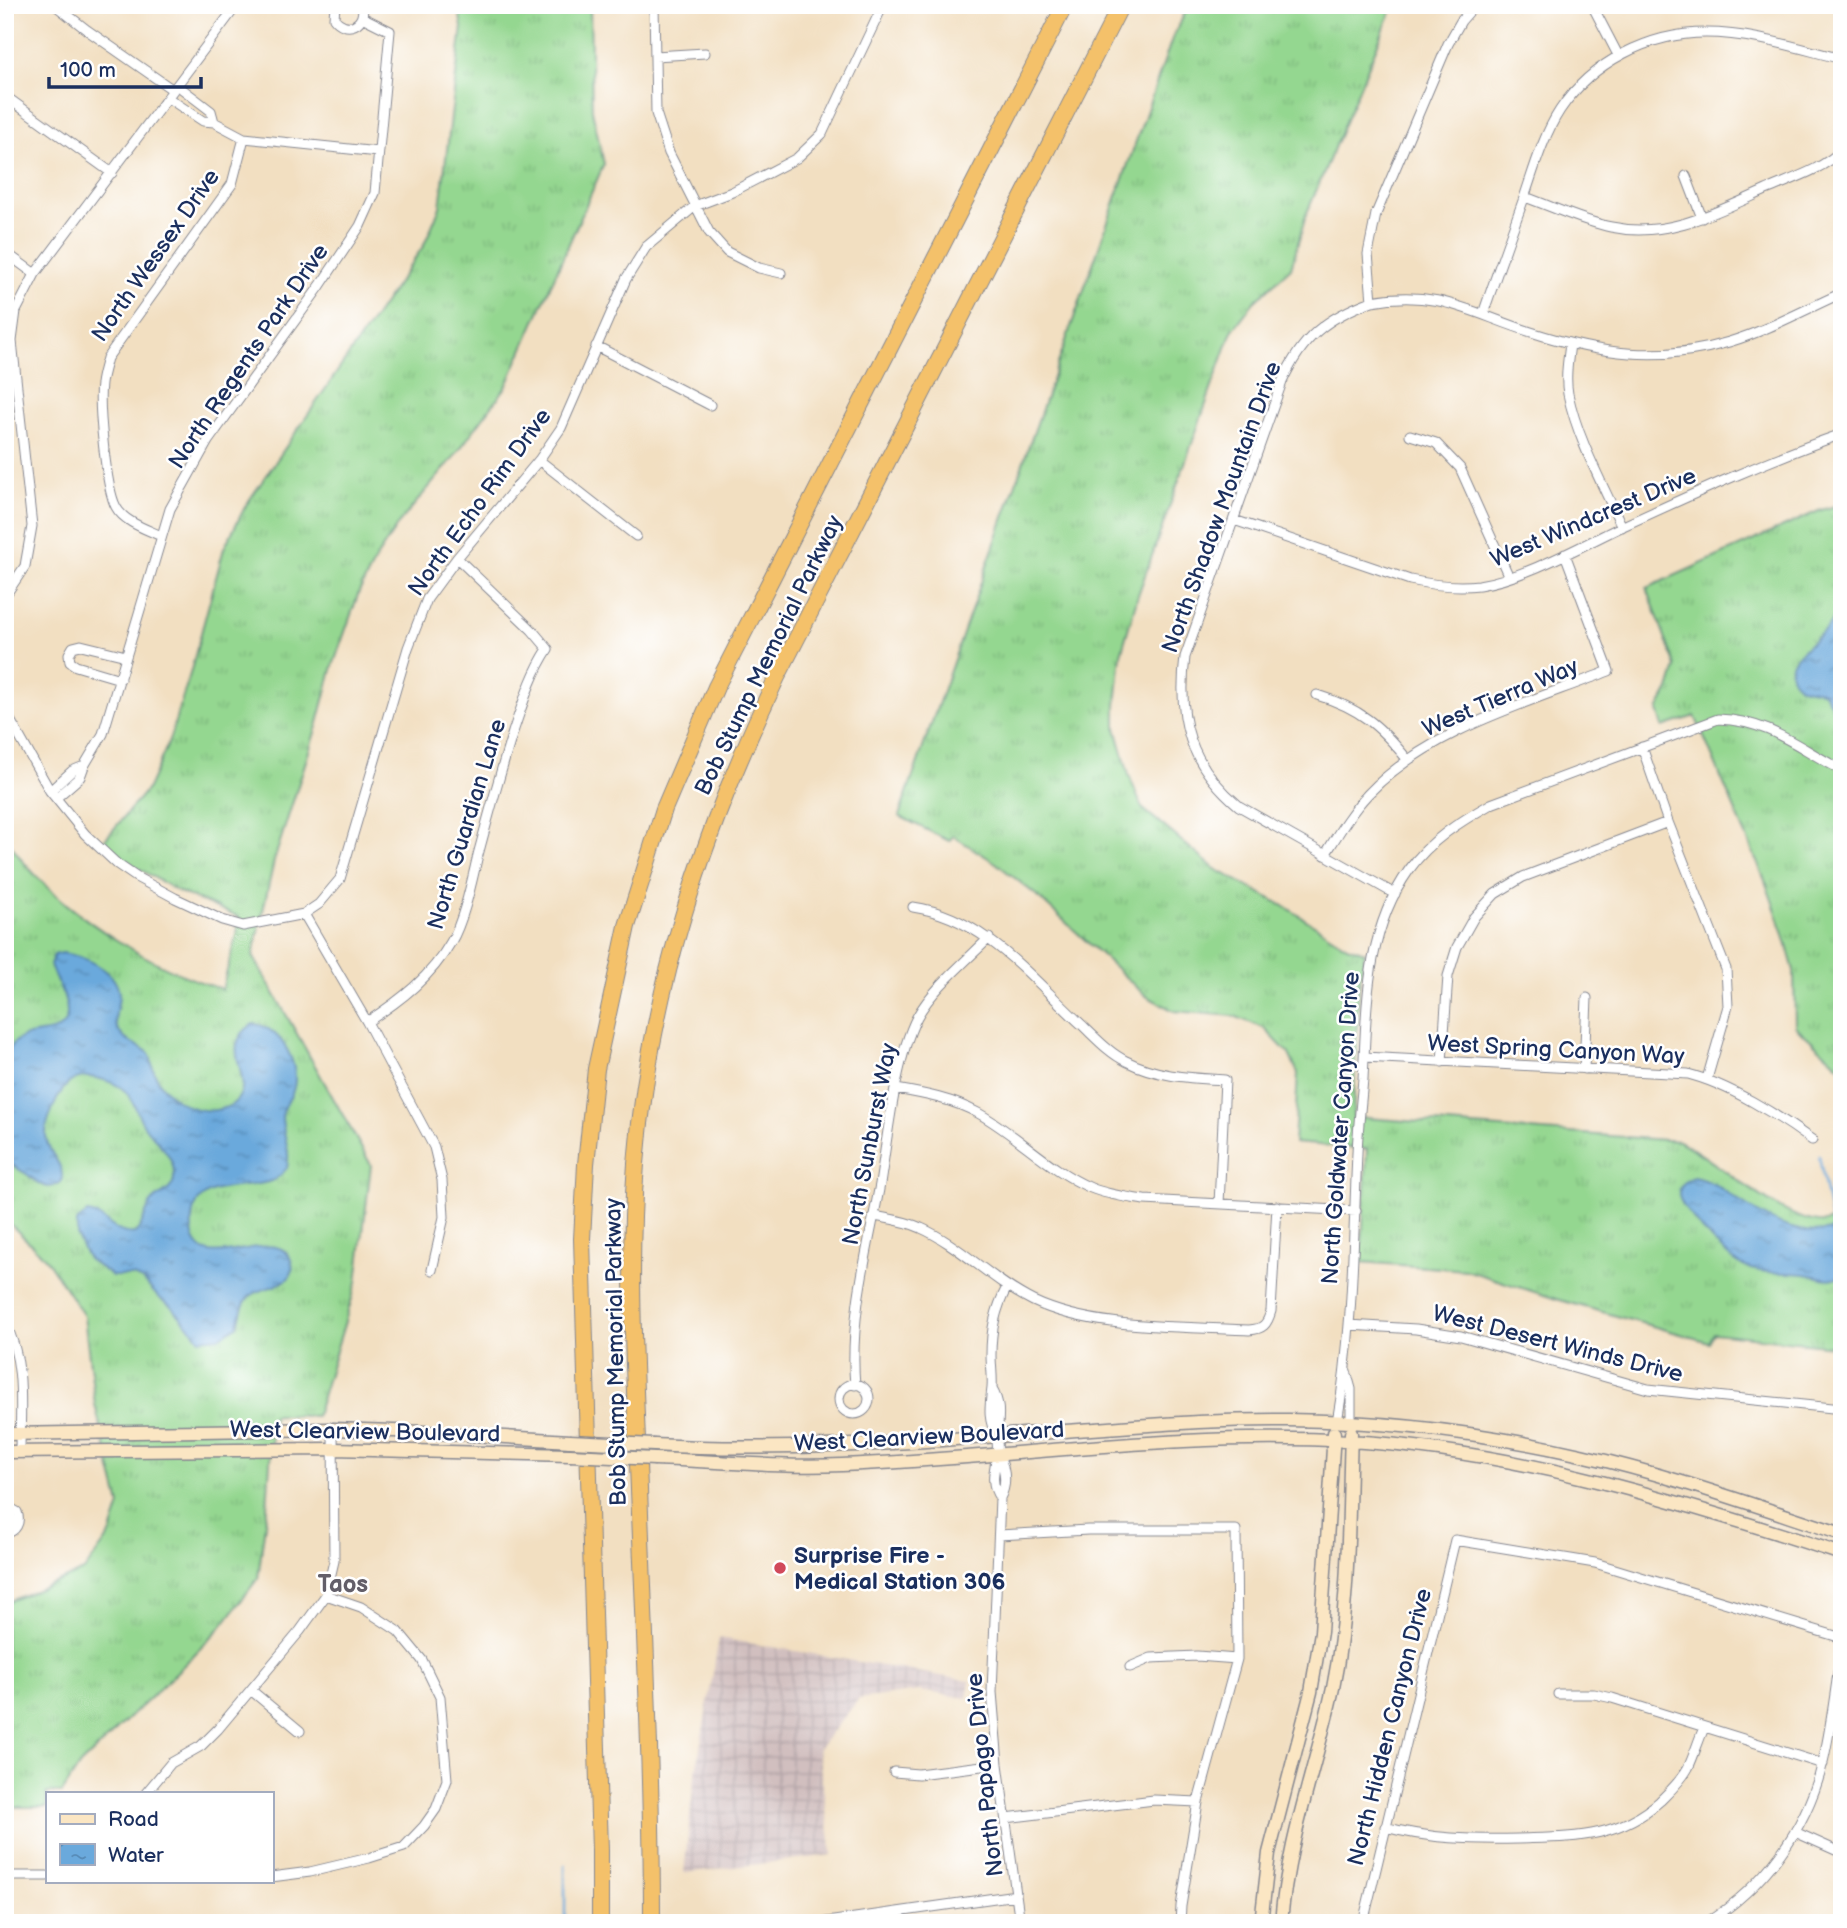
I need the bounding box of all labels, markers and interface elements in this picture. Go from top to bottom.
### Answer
scale bar [49,46,201,90]
text: 100 m [60,58,116,83]
street label: North Wessex Drive [86,164,226,347]
street label: North Regents Park Drive [163,239,335,475]
street label: North Shadow Mountain Drive [1156,358,1288,657]
street label: North Echo Rim Drive [402,403,557,602]
street label: West Windcrest Drive [1486,462,1701,574]
street label: Bob Stump Memorial Parkway [689,510,849,800]
street label: West Tierra Way [1418,652,1583,743]
street label: North Guardian Lane [422,716,512,933]
street label: North Goldwater Canyon Drive [1316,971,1366,1286]
street label: West Spring Canyon Way [1427,1029,1686,1071]
street label: North Sunburst Way [837,1040,903,1247]
street label: Bob Stump Memorial Parkway [599,1197,633,1506]
street label: West Desert Winds Drive [1430,1299,1686,1389]
street label: West Clearview Boulevard [229,1416,501,1448]
street label: West Clearview Boulevard [793,1416,1065,1458]
place label: Surprise Fire - Medical Station 306 [794,1542,1006,1596]
marker: Surprise Fire - Medical Station 306 [772,1560,788,1576]
district label: Taos [318,1570,368,1599]
street label: North Hidden Canyon Drive [1342,1586,1438,1869]
street label: North Papago Drive [960,1672,1010,1878]
legend [46,1792,273,1882]
text: Road [108,1807,159,1832]
text: Water [108,1843,164,1868]

